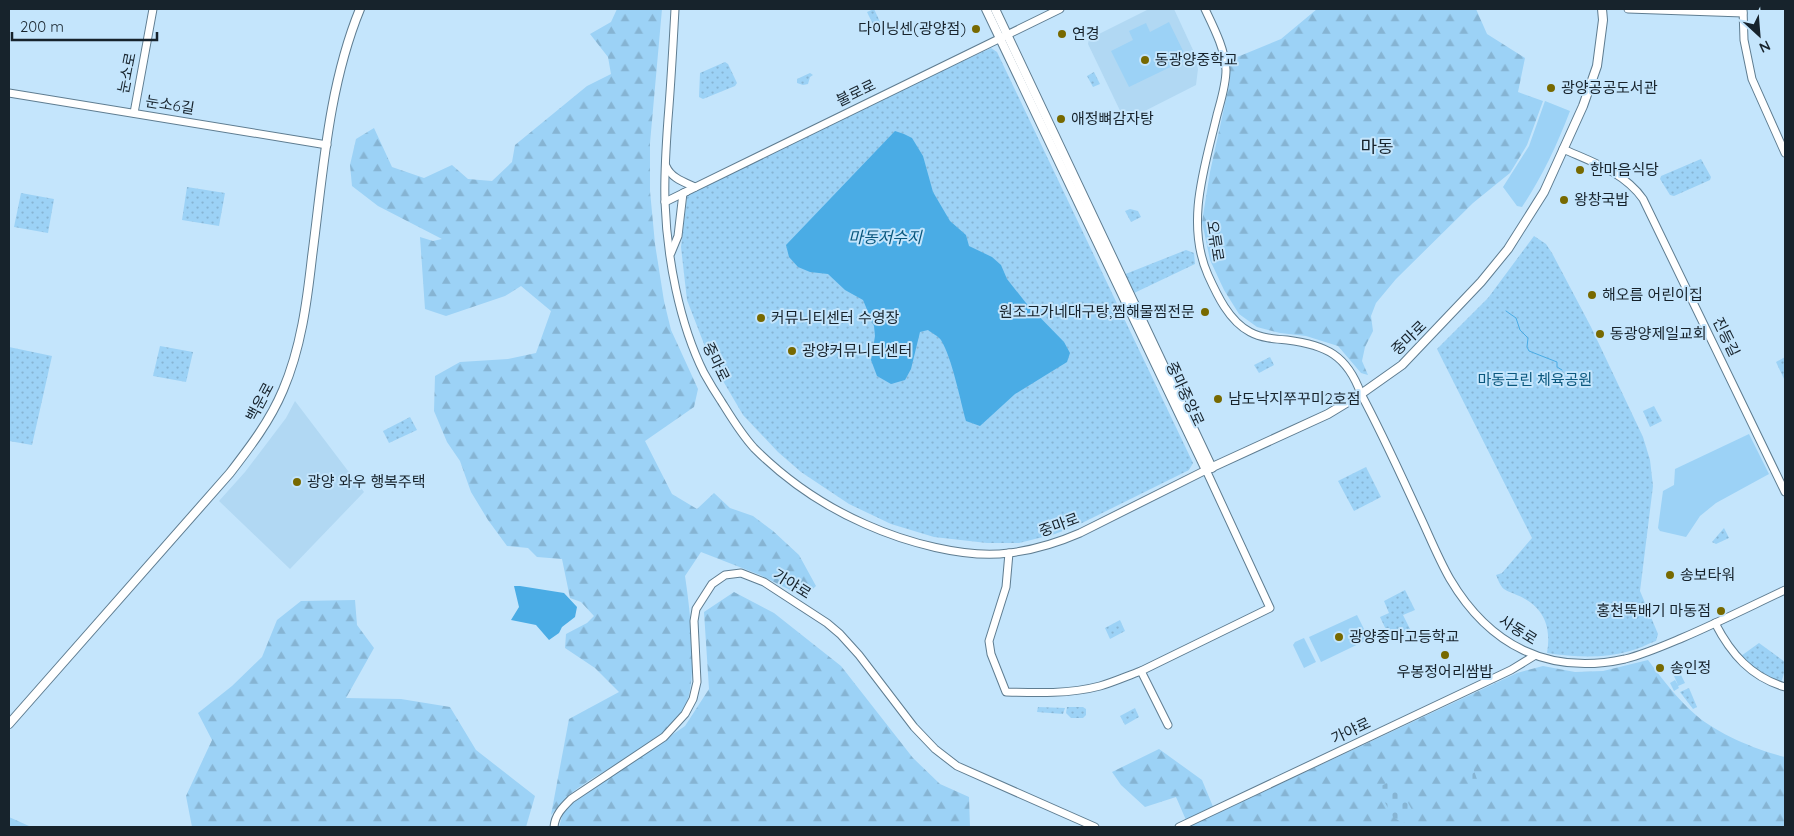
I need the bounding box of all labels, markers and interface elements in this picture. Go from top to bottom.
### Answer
scale bar [12,10,158,42]
north arrow [1734,10,1784,60]
text: 200 m [20,17,64,36]
place label: 다이닝센(광양점) [858,19,966,38]
marker: 다이닝센(광양점) [970,23,982,35]
place label: 연경 [1072,24,1100,43]
marker: 연경 [1056,28,1068,40]
text: N [1756,36,1773,57]
place label: 동광양중학교 [1155,50,1238,69]
street label: 눈소로 [113,51,140,95]
marker: 동광양중학교 [1139,54,1151,66]
street label: 불로로 [833,75,879,110]
place label: 광양공공도서관 [1561,78,1658,97]
marker: 광양공공도서관 [1545,82,1557,94]
street label: 눈소6길 [144,91,196,118]
place label: 애정뼈감자탕 [1071,109,1154,128]
marker: 애정뼈감자탕 [1055,113,1067,125]
district label: 마동 [1360,135,1394,158]
place label: 한마음식당 [1590,160,1659,179]
marker: 한마음식당 [1574,164,1586,176]
place label: 왕창국밥 [1574,190,1629,209]
marker: 왕창국밥 [1558,194,1570,206]
street label: 오류로 [1203,219,1228,263]
water label: 마동저수지 [848,227,923,247]
place label: 해오름 어린이집 [1602,285,1703,304]
marker: 해오름 어린이집 [1586,289,1598,301]
place label: 원조고가네대구탕,찜해물찜전문 [999,302,1195,321]
marker: 원조고가네대구탕,찜해물찜전문 [1199,306,1211,318]
place label: 커뮤니티센터 수영장 [771,308,899,327]
marker: 커뮤니티센터 수영장 [755,312,767,324]
street label: 진등길 [1709,314,1744,360]
street label: 중마로 [1387,316,1430,359]
place label: 동광양제일교회 [1610,324,1707,343]
marker: 동광양제일교회 [1594,328,1606,340]
street label: 중마로 [699,339,734,385]
place label: 광양커뮤니티센터 [802,341,912,360]
marker: 광양커뮤니티센터 [786,345,798,357]
street label: 중마중앙로 [1162,358,1209,429]
park label: 마동근린 체육공원 [1478,370,1592,389]
street label: 백운로 [241,379,278,425]
place label: 남도낙지쭈꾸미2호점 [1228,389,1361,408]
marker: 남도낙지쭈꾸미2호점 [1212,393,1224,405]
place label: 광양 와우 행복주택 [307,472,426,491]
marker: 광양 와우 행복주택 [291,476,303,488]
street label: 중마로 [1036,509,1082,541]
street label: 가야로 [770,565,815,603]
place label: 송보타워 [1680,565,1735,584]
marker: 송보타워 [1664,569,1676,581]
place label: 홍천뚝배기 마동점 [1597,601,1711,620]
marker: 홍천뚝배기 마동점 [1715,605,1727,617]
street label: 사동로 [1496,611,1541,649]
place label: 광양중마고등학교 [1349,627,1459,646]
marker: 광양중마고등학교 [1333,631,1345,643]
marker: 우봉정어리쌈밥 [1439,649,1451,661]
place label: 송인정 [1670,658,1711,677]
place label: 우봉정어리쌈밥 [1397,662,1493,681]
marker: 송인정 [1654,662,1666,674]
street label: 가야로 [1328,713,1374,748]

